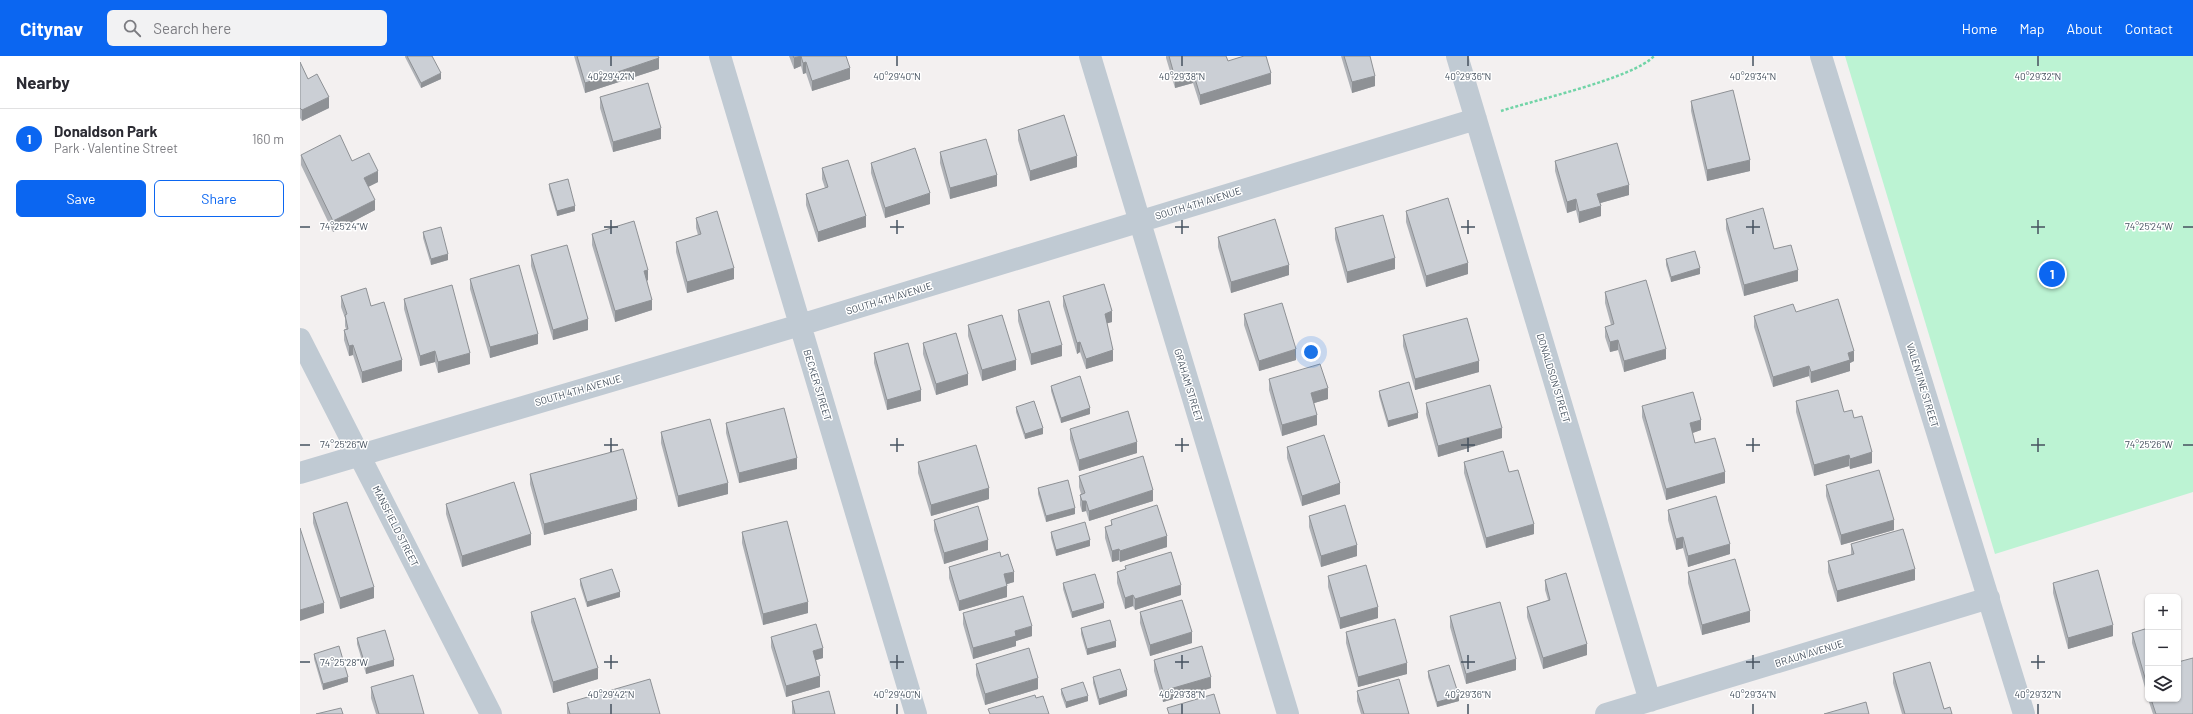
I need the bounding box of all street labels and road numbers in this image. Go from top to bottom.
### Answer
street label: SOUTH 4TH AVENUE [1154,184,1242,222]
street label: SOUTH 4TH AVENUE [845,279,933,317]
street label: DONALDSON STREET [1535,332,1573,425]
street label: VALENTINE STREET [1904,341,1942,429]
street label: GRAHAM STREET [1172,347,1206,423]
street label: BECKER STREET [801,348,835,422]
street label: SOUTH 4TH AVENUE [533,372,623,408]
street label: MANSFIELD STREET [370,484,422,569]
street label: BRAUN AVENUE [1773,637,1845,669]

